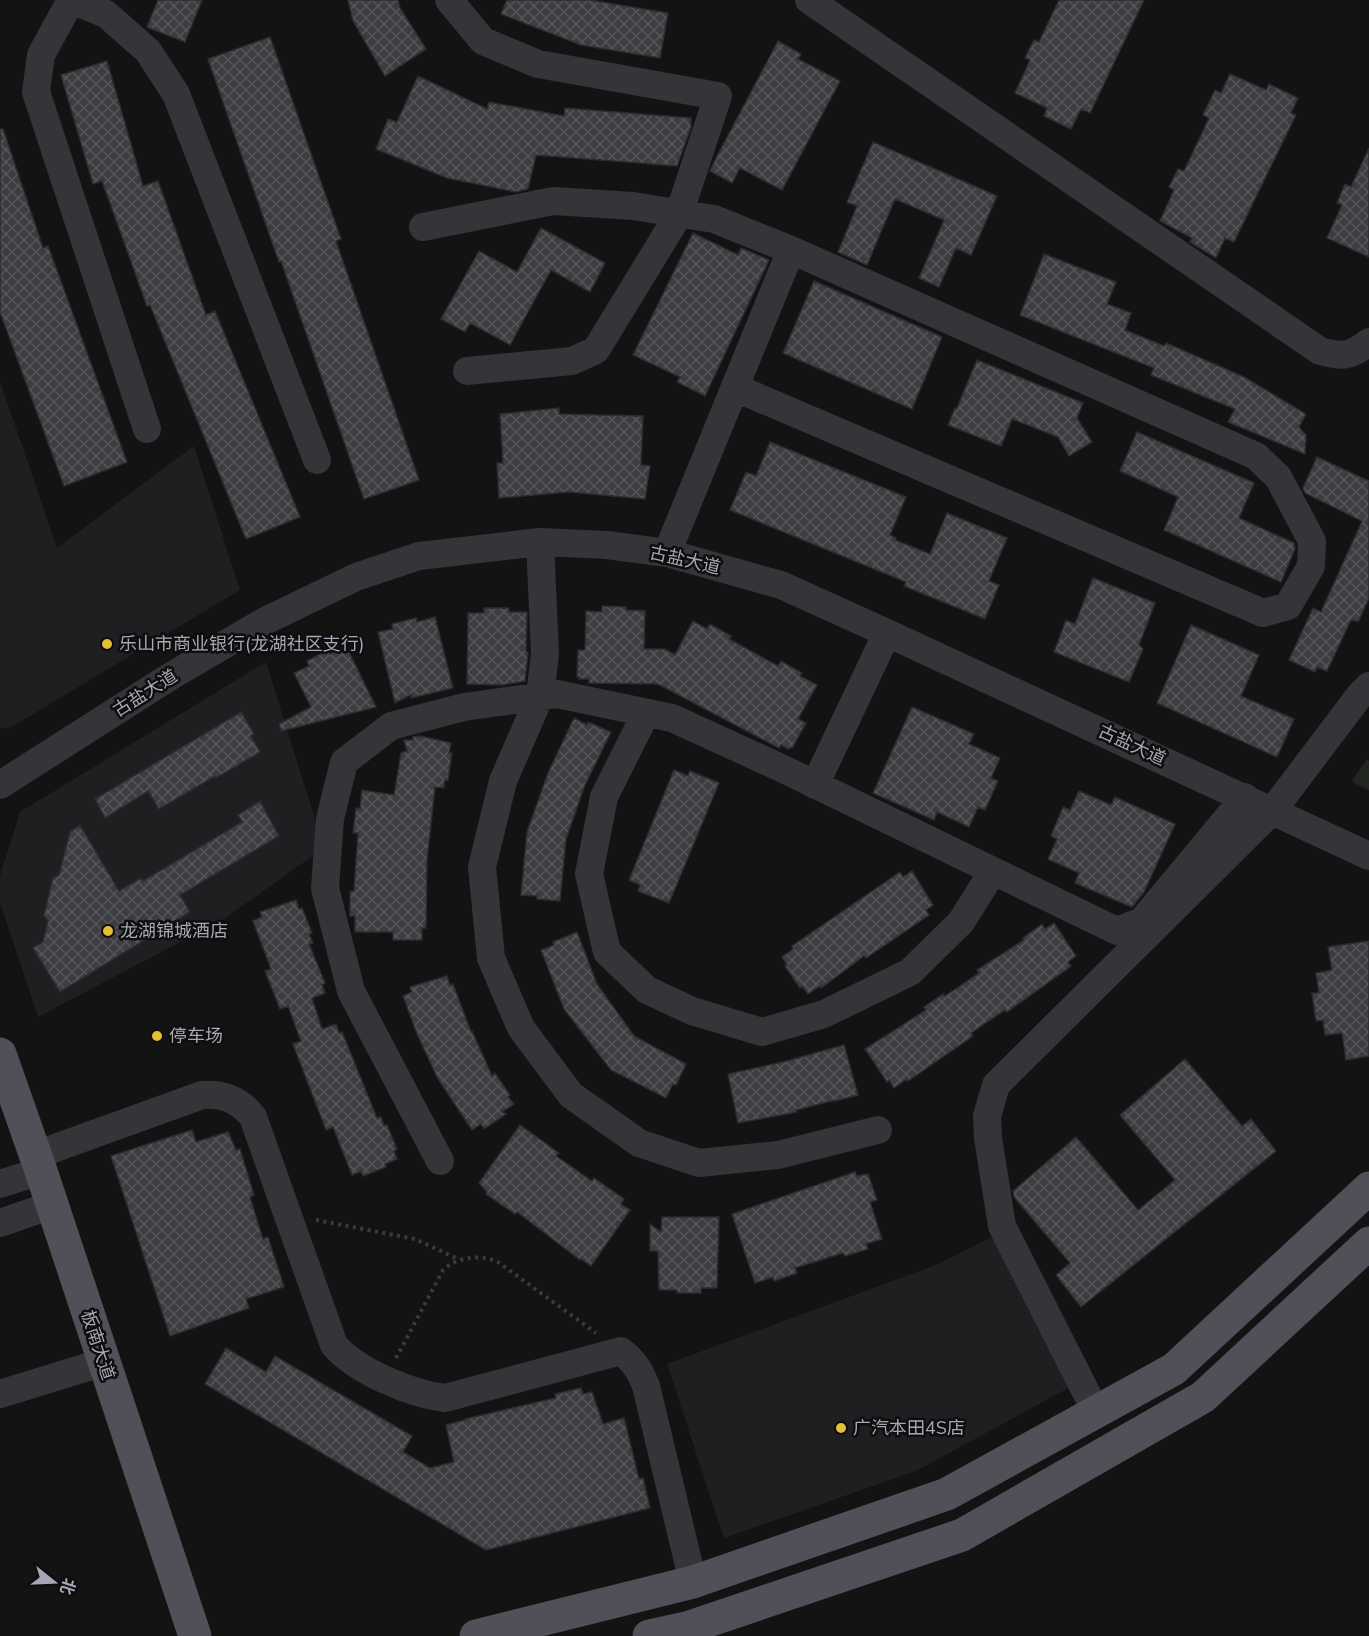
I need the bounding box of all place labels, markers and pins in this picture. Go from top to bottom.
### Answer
place label: 乐山市商业银行(龙湖社区支行) [119,632,364,656]
marker: 乐山市商业银行(龙湖社区支行) [100,637,114,651]
place label: 龙湖锦城酒店 [120,919,228,943]
marker: 龙湖锦城酒店 [101,924,115,938]
place label: 停车场 [169,1024,223,1048]
marker: 停车场 [150,1029,164,1043]
place label: 广汽本田4S店 [853,1416,965,1440]
marker: 广汽本田4S店 [834,1421,848,1435]

